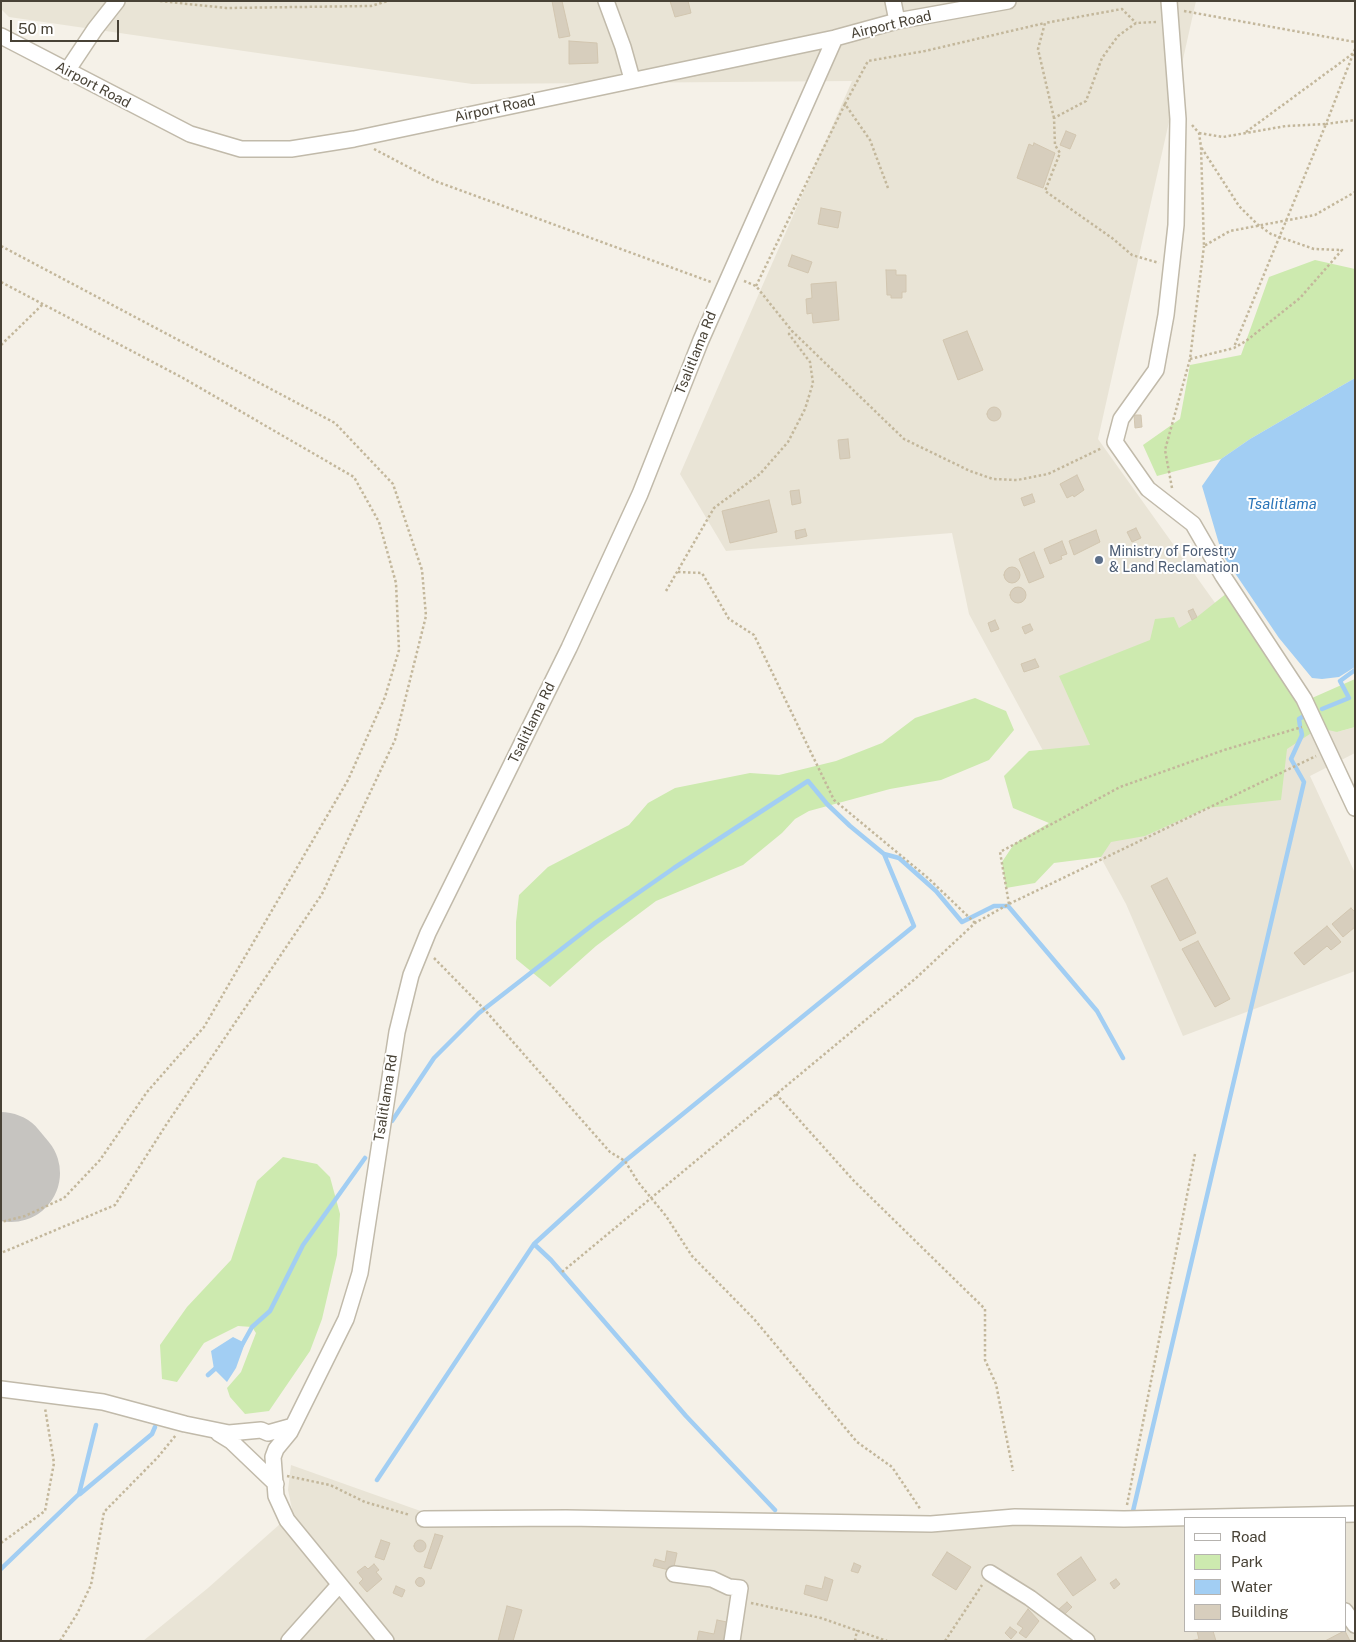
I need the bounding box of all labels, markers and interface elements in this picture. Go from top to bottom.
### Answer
street label: Airport Road [849,8,933,42]
scale bar [12,10,121,42]
text: 50 m [18,20,53,37]
street label: Airport Road [53,58,133,112]
street label: Airport Road [453,92,537,126]
street label: Tsalitlama Rd [672,309,720,397]
water label: Tsalitlama [1247,495,1317,513]
place label: Ministry of Forestry & Land Reclamation [1109,544,1239,576]
marker: Ministry of Forestry & Land Reclamation [1093,554,1105,566]
street label: Tsalitlama Rd [505,680,559,766]
street label: Tsalitlama Rd [371,1053,401,1143]
legend [1184,1517,1346,1632]
text: Road [1231,1528,1267,1545]
text: Park [1231,1553,1263,1570]
text: Water [1231,1578,1273,1595]
text: Building [1231,1603,1289,1620]

